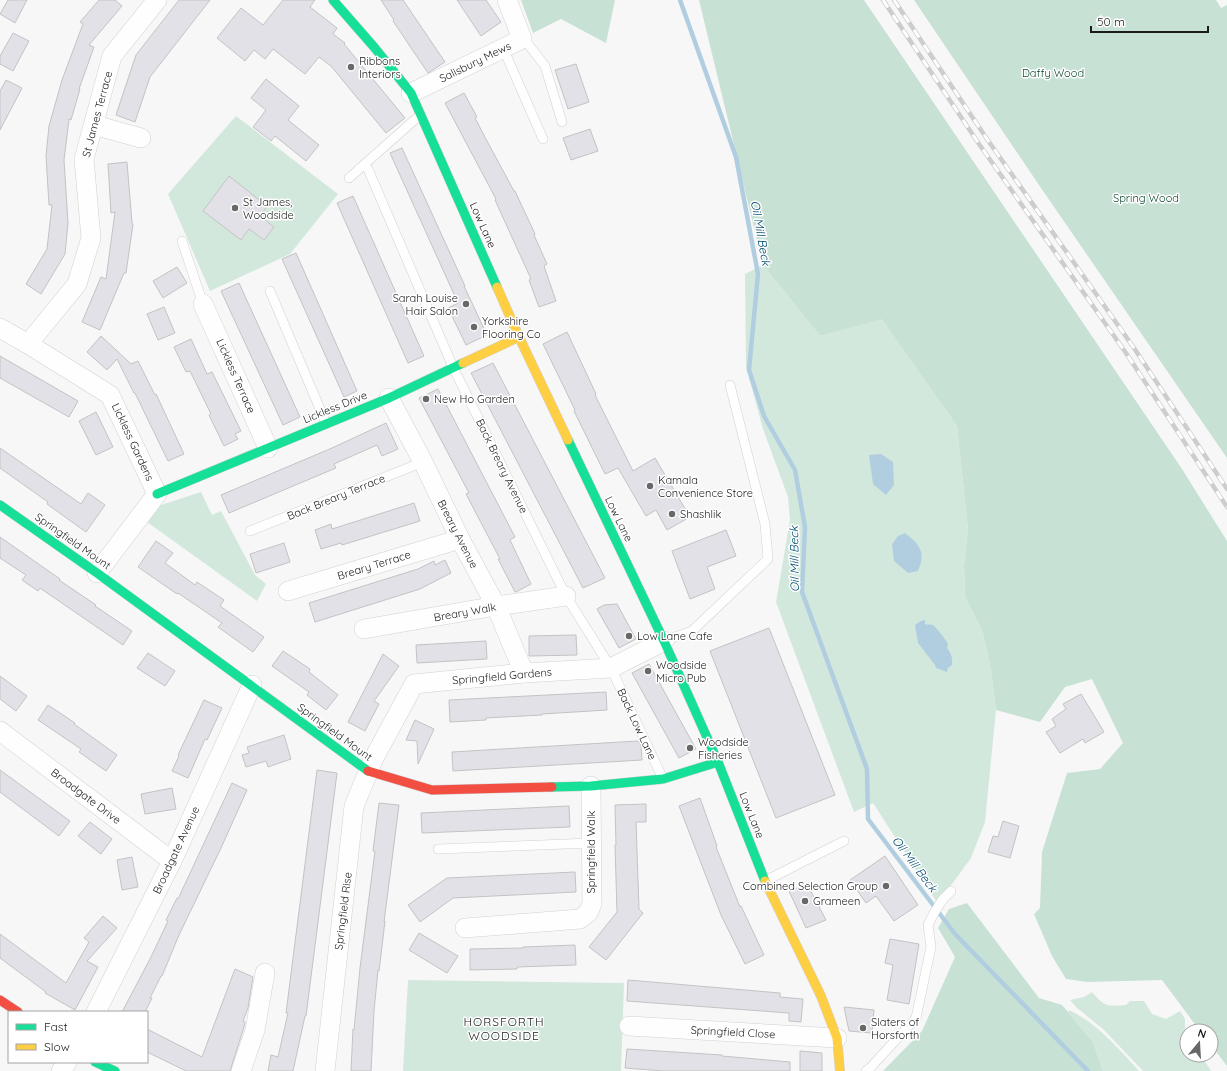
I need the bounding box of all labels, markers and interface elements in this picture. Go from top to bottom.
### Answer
scale bar [1091,8,1208,34]
text: 50 m [1097,14,1125,29]
street label: Salisbury Mews [437,39,513,85]
place label: Ribbons Interiors [359,54,401,81]
marker: Ribbons Interiors [346,62,356,72]
park label: Daffy Wood [1022,66,1084,80]
street label: St James Terrace [79,69,115,159]
park label: Spring Wood [1113,191,1179,205]
place label: St James, Woodside [243,195,294,222]
water label: Oil Mill Beck [748,199,774,268]
street label: Low Lane [467,200,499,250]
marker: St James, Woodside [230,203,240,213]
place label: Sarah Louise Hair Salon [393,291,458,318]
marker: Sarah Louise Hair Salon [461,299,471,309]
place label: Yorkshire Flooring Co [482,314,541,341]
marker: Yorkshire Flooring Co [469,322,479,332]
street label: Lickless Terrace [213,337,259,415]
street label: Lickless Drive [301,388,369,426]
place label: New Ho Garden [434,392,515,406]
marker: New Ho Garden [421,394,431,404]
street label: Lickless Gardens [109,401,157,483]
street label: Back Breary Avenue [473,416,531,516]
street label: Back Breary Terrace [285,471,387,523]
place label: Kamala Convenience Store [658,473,753,500]
marker: Kamala Convenience Store [645,481,655,491]
street label: Low Lane [602,494,636,544]
street label: Breary Avenue [435,497,481,571]
place label: Shashlik [680,507,721,521]
marker: Shashlik [667,509,677,519]
street label: Springfield Mount [32,510,114,573]
water label: Oil Mill Beck [786,524,802,592]
street label: Breary Terrace [336,547,412,583]
street label: Breary Walk [433,600,497,624]
place label: Low Lane Cafe [637,629,712,643]
marker: Low Lane Cafe [624,631,634,641]
place label: Woodside Micro Pub [656,658,707,685]
street label: Springfield Gardens [452,665,552,687]
marker: Woodside Micro Pub [643,666,653,676]
street label: Back Low Lane [614,686,660,762]
street label: Springfield Mount [295,700,375,764]
place label: Woodside Fisheries [698,735,749,762]
marker: Woodside Fisheries [685,743,695,753]
street label: Broadgate Drive [48,765,124,827]
street label: Low Lane [736,790,768,840]
street label: Broadgate Avenue [150,804,202,896]
street label: Springfield Walk [584,810,598,893]
water label: Oil Mill Beck [889,833,942,896]
street label: Springfield Rise [331,871,355,951]
place label: Combined Selection Group [743,879,878,893]
marker: Combined Selection Group [881,881,891,891]
place label: Grameen [813,894,860,908]
marker: Grameen [800,896,810,906]
legend [8,1011,148,1063]
district label: HORSFORTH WOODSIDE [463,1014,545,1043]
place label: Slaters of Horsforth [871,1015,919,1042]
text: Fast [44,1019,68,1034]
street label: Springfield Close [690,1023,776,1041]
marker: Slaters of Horsforth [858,1023,868,1033]
north arrow [1179,1023,1219,1063]
text: N [1196,1026,1208,1041]
text: Slow [44,1039,70,1054]

